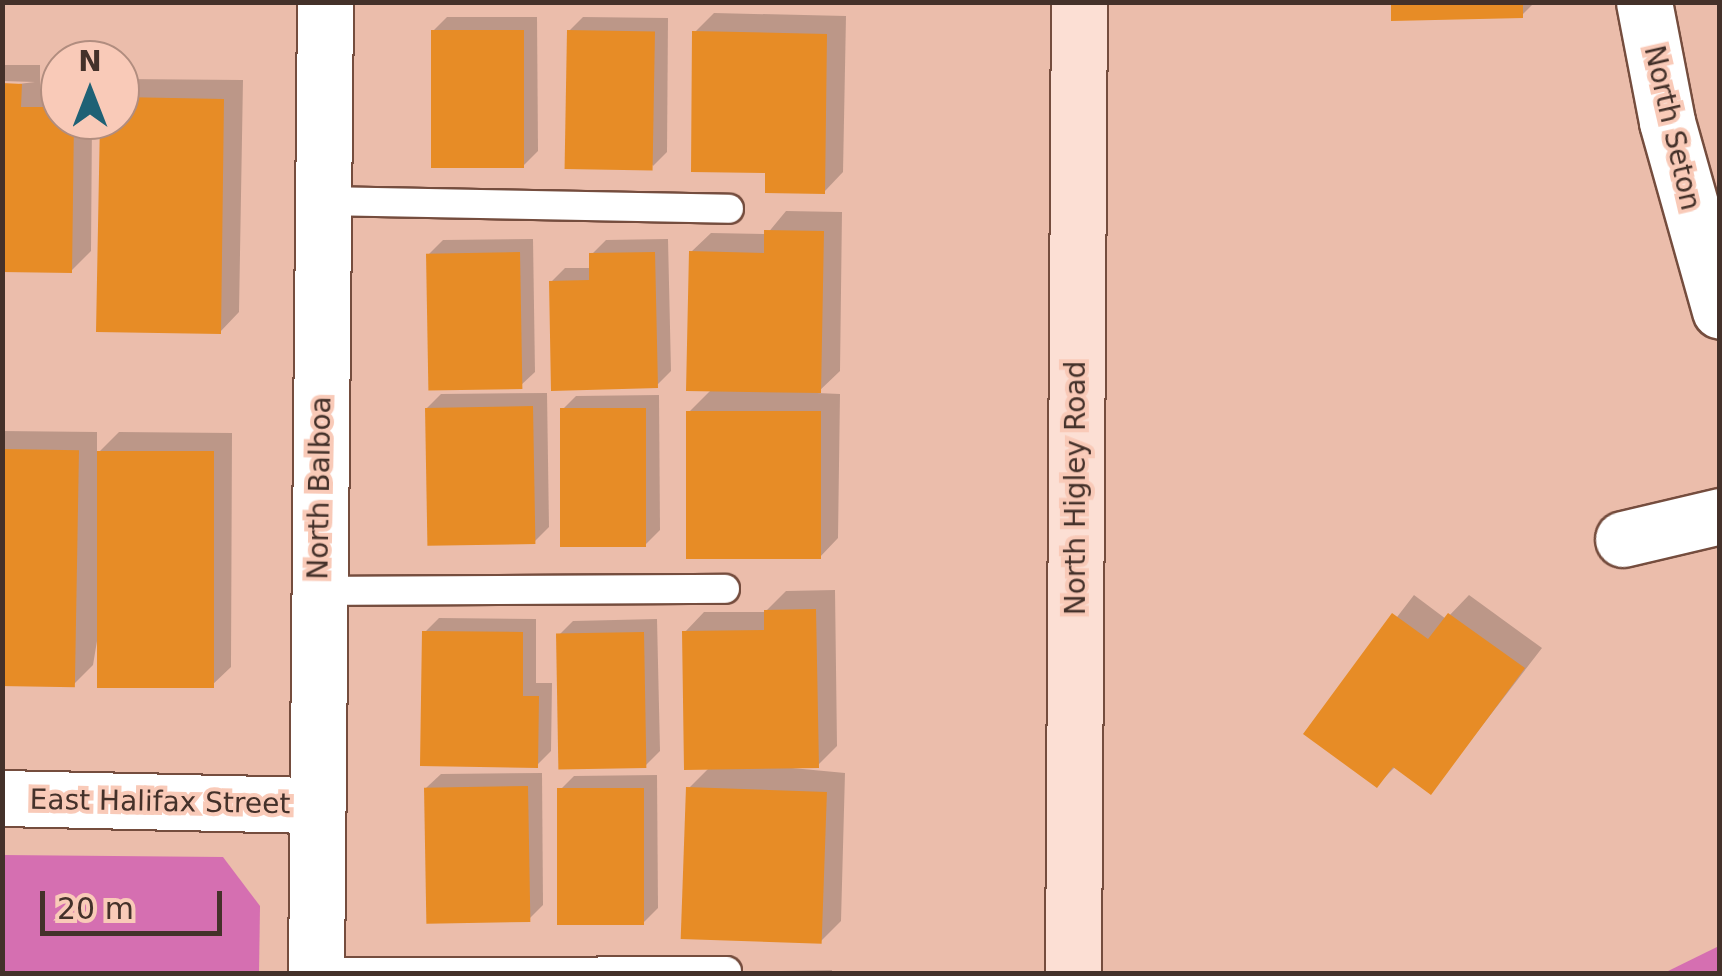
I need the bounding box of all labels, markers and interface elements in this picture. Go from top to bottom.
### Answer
north arrow [40,40,140,140]
street label: North Seton [1637,42,1707,214]
text: N [78,45,102,78]
street label: North Higley Road [1059,361,1093,615]
street label: North Balboa [302,396,338,580]
street label: East Halifax Street [29,783,291,821]
scale bar [45,871,228,933]
text: 20 m [57,891,134,926]

